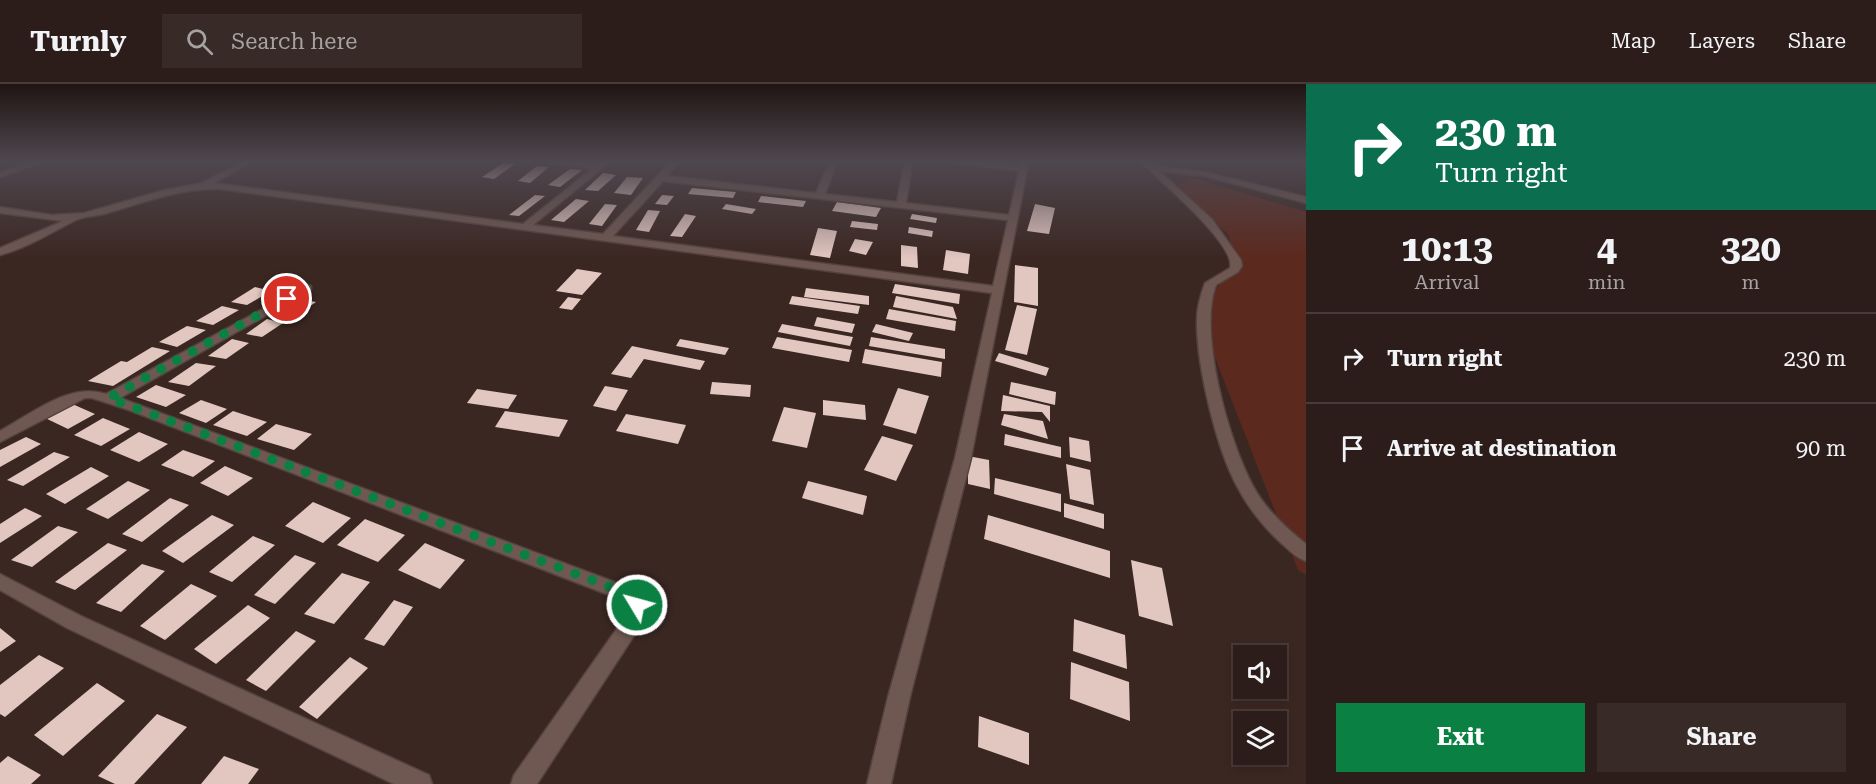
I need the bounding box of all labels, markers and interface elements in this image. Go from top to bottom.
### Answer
search box [162,14,582,68]
text: Turnly [30,25,126,58]
icon: search [183,25,216,58]
text: Search here [231,29,357,54]
text: Map [1611,29,1656,53]
text: Layers [1689,29,1755,53]
text: Share [1788,29,1846,53]
text: 230 m [1435,107,1557,156]
icon: right [1336,108,1414,186]
text: Turn right [1435,157,1568,189]
text: 10:13 [1401,228,1493,270]
text: 4 [1597,228,1617,270]
text: 320 [1721,228,1781,270]
text: Arrival [1414,270,1479,294]
text: min [1588,270,1625,294]
text: m [1742,270,1760,294]
pin [261,273,312,324]
icon: arrive [270,282,303,315]
icon: right [1336,342,1369,375]
text: Turn right [1387,346,1502,371]
text: 230 m [1783,346,1846,371]
icon: arrive [1336,432,1369,465]
text: Arrive at destination [1387,436,1616,461]
text: 90 m [1796,436,1846,461]
position arrow [605,573,669,637]
map controls [1233,645,1287,765]
button: sound [1233,645,1287,699]
button: Exit [1336,703,1585,772]
button: Share [1597,703,1846,772]
button: layers [1233,711,1287,765]

